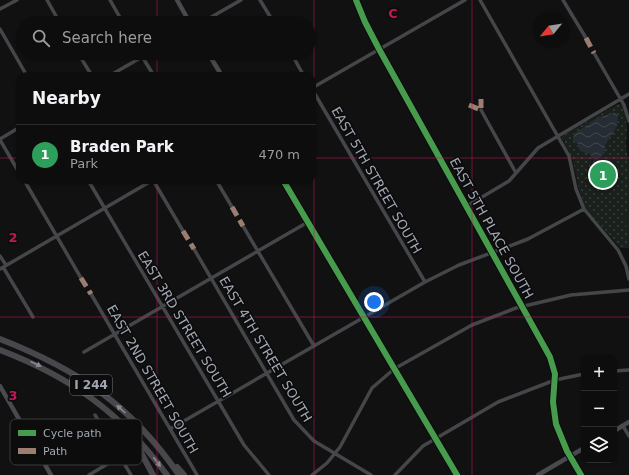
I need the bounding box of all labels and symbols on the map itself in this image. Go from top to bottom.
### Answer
text: C [388,6,398,21]
north arrow [533,12,569,48]
street label: EAST 5TH STREET SOUTH [328,104,425,256]
street label: EAST 5TH PLACE SOUTH [447,155,537,301]
pin: 1 [590,160,616,190]
text: 2 [8,230,18,245]
street label: EAST 3RD STREET SOUTH [135,248,234,400]
street label: EAST 4TH STREET SOUTH [216,274,315,425]
your location [364,292,384,312]
street label: EAST 2ND STREET SOUTH [104,302,201,456]
one-way arrow [31,361,42,367]
road number: I 244 [70,375,112,395]
text: 3 [8,388,18,403]
one-way arrow [116,404,127,413]
legend [10,419,142,465]
text: Cycle path [43,427,102,440]
text: Path [43,445,67,458]
one-way arrow [153,457,162,468]

